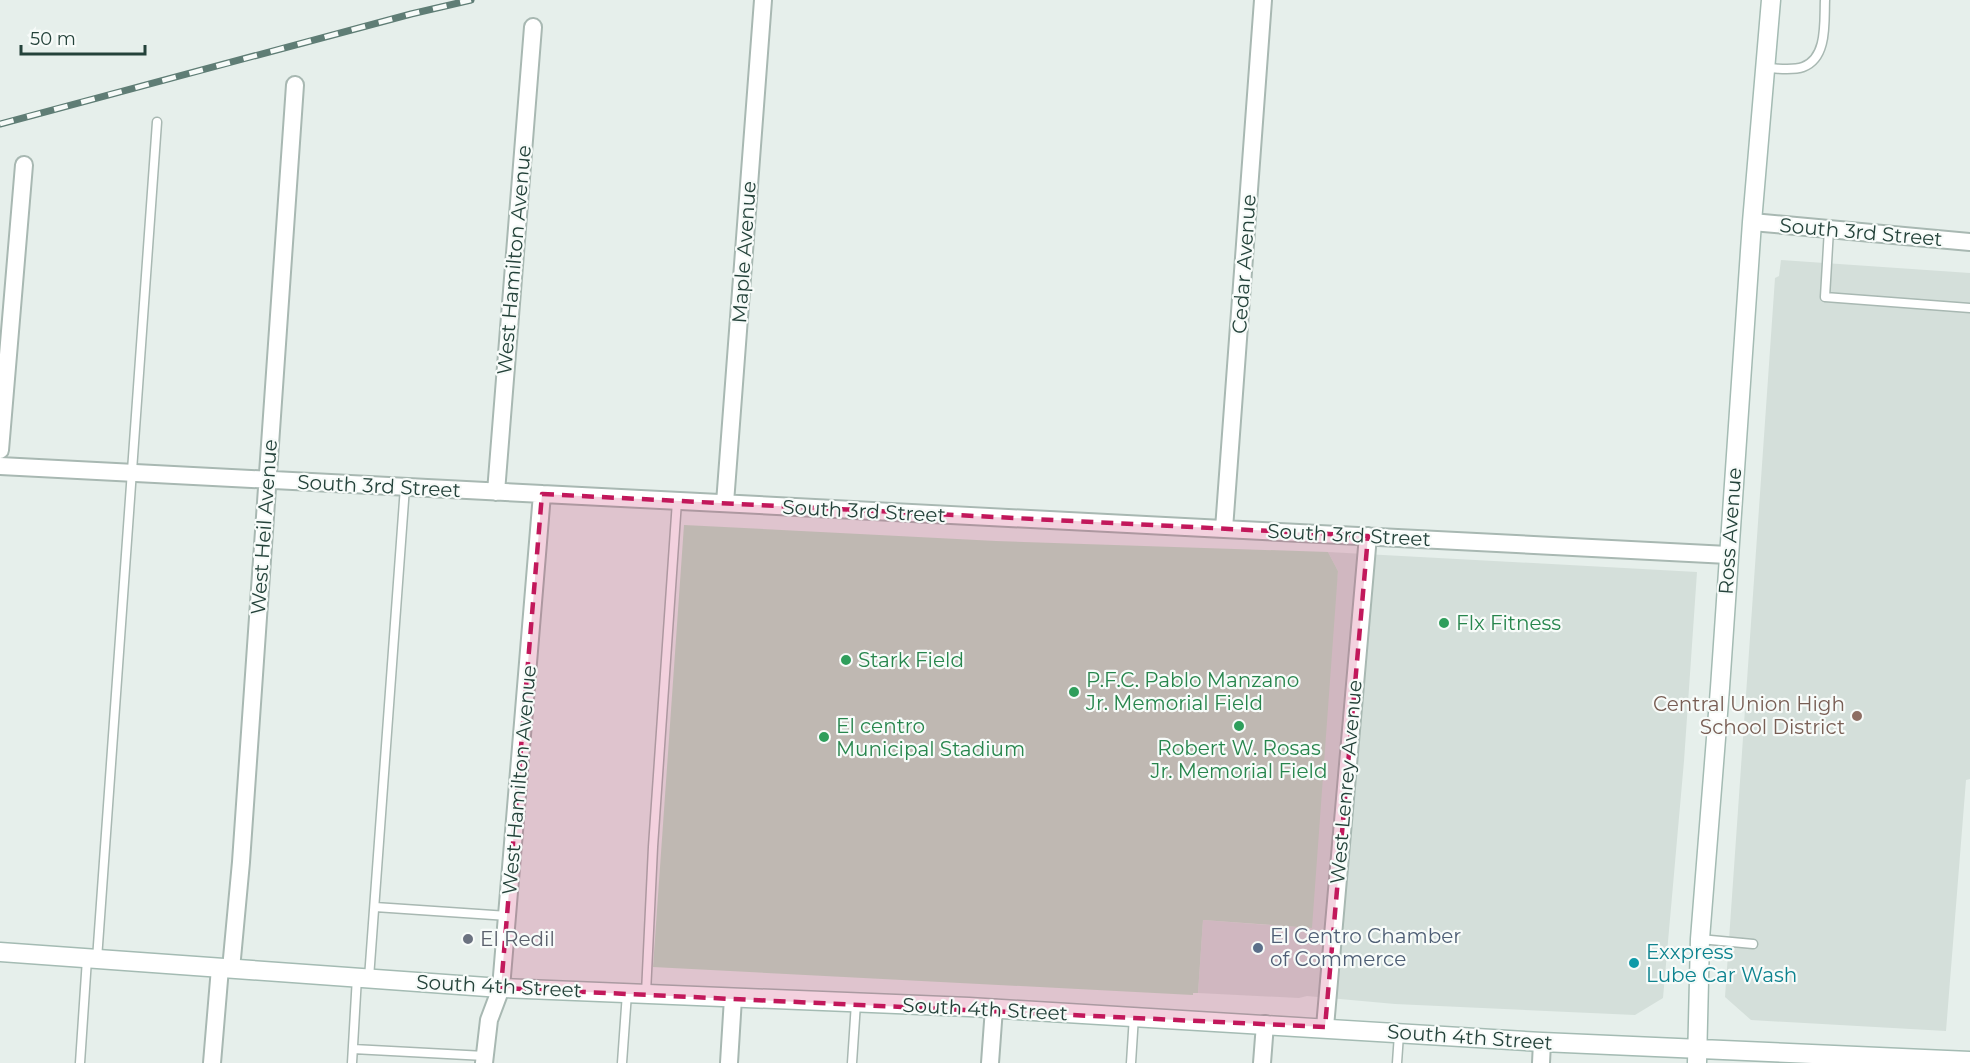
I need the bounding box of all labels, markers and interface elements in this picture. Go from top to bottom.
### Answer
scale bar [21,18,146,56]
text: 50 m [30,28,76,50]
street label: West Hamilton Avenue [492,144,536,376]
street label: Maple Avenue [727,180,761,324]
street label: Cedar Avenue [1227,193,1261,335]
street label: South 3rd Street [1779,213,1943,251]
street label: West Heil Avenue [246,438,282,616]
street label: Ross Avenue [1714,467,1746,595]
street label: South 3rd Street [297,470,461,502]
street label: South 3rd Street [782,495,946,527]
street label: South 3rd Street [1267,519,1431,551]
place label: Flx Fitness [1456,611,1561,635]
marker: Flx Fitness [1437,616,1451,630]
place label: Stark Field [858,648,964,672]
marker: Stark Field [839,653,853,667]
street label: West Hamilton Avenue [497,664,541,896]
place label: P.F.C. Pablo Manzano Jr. Memorial Field [1085,668,1299,715]
street label: West Lenrey Avenue [1325,679,1367,885]
marker: P.F.C. Pablo Manzano Jr. Memorial Field [1067,685,1081,699]
place label: Central Union High School District [1653,692,1845,739]
marker: Central Union High School District [1850,709,1864,723]
place label: El centro Municipal Stadium [836,714,1025,761]
marker: Robert W. Rosas Jr. Memorial Field [1232,719,1246,733]
marker: El centro Municipal Stadium [817,730,831,744]
place label: Robert W. Rosas Jr. Memorial Field [1150,736,1328,783]
place label: El Centro Chamber of Commerce [1270,924,1461,971]
place label: El Redil [480,927,555,951]
marker: El Redil [461,932,475,946]
place label: Exxpress Lube Car Wash [1646,940,1797,987]
marker: El Centro Chamber of Commerce [1251,941,1265,955]
marker: Exxpress Lube Car Wash [1627,956,1641,970]
street label: South 4th Street [416,970,582,1002]
street label: South 4th Street [902,993,1068,1025]
street label: South 4th Street [1386,1019,1554,1055]

